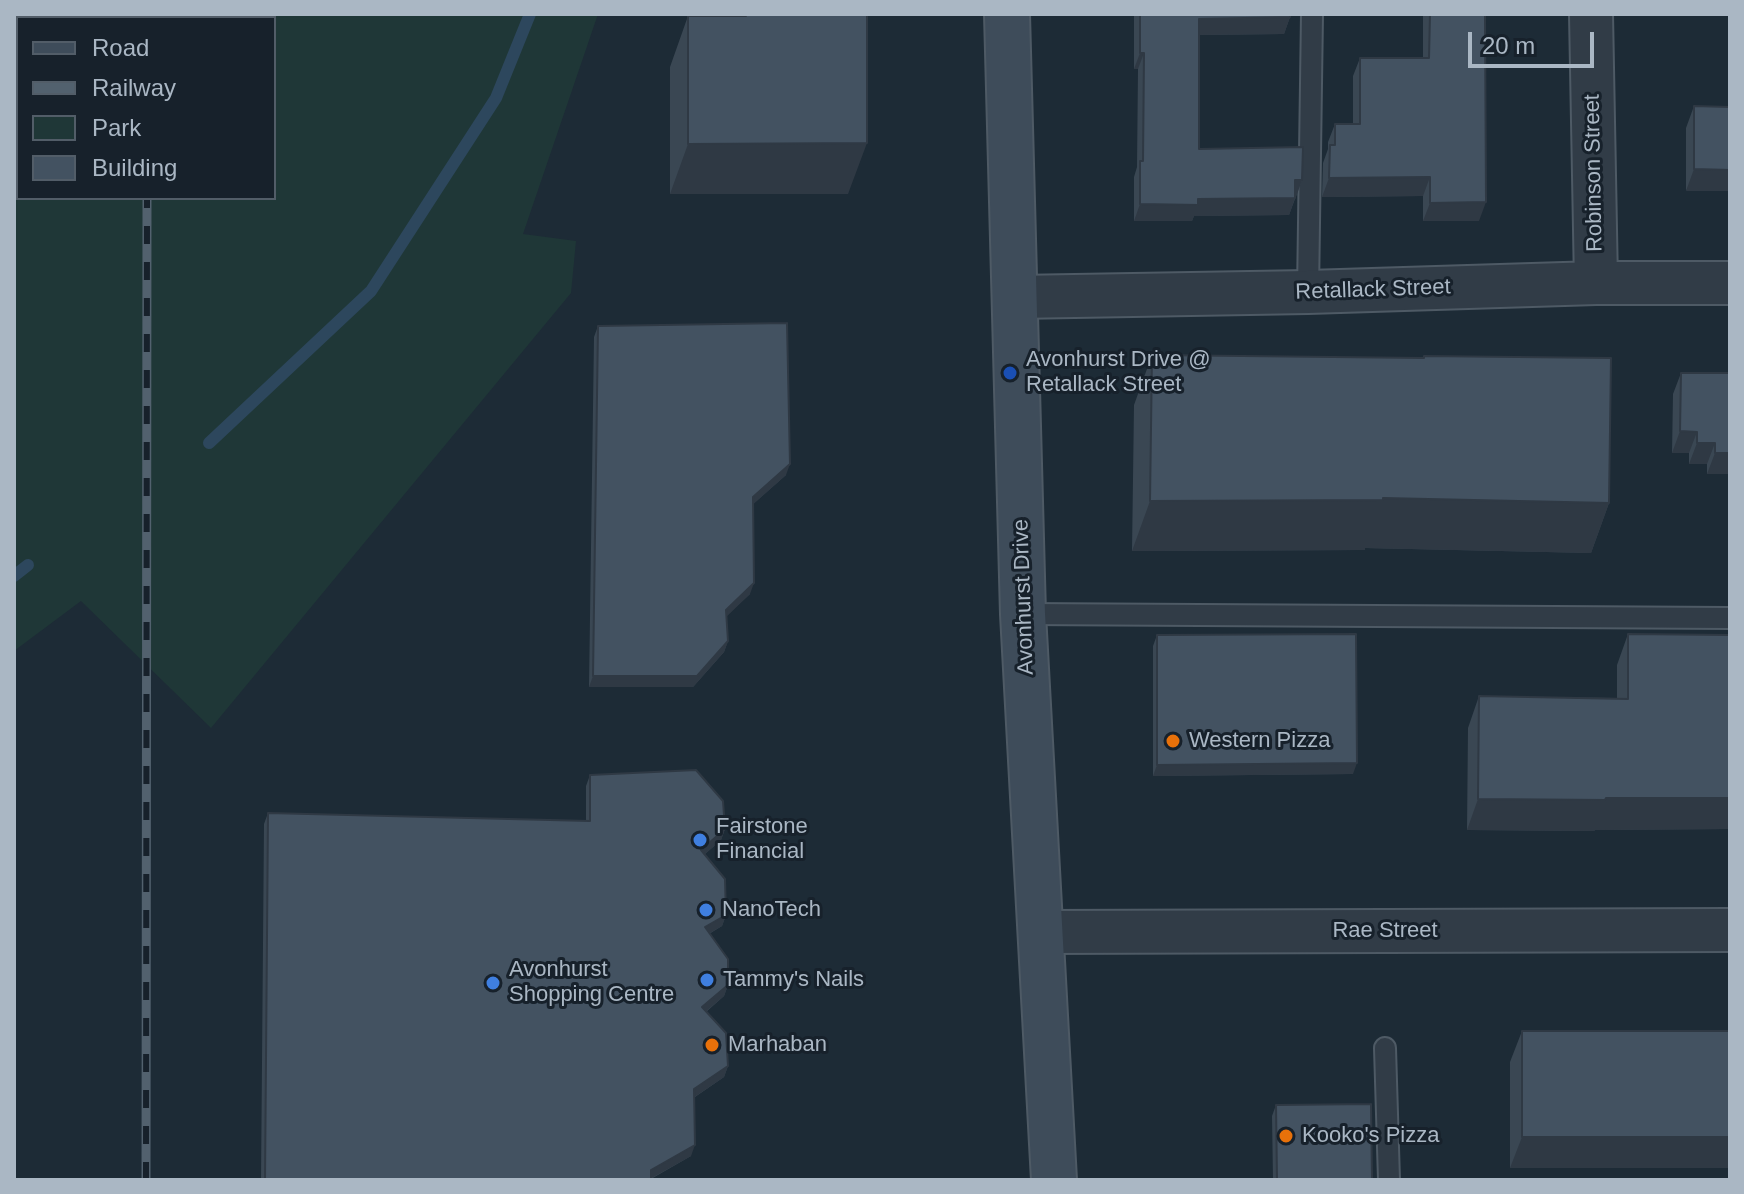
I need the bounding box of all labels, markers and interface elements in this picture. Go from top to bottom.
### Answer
legend [16,16,276,200]
scale bar [1472,16,1598,66]
text: 20 m [1482,32,1535,59]
text: Road [92,34,149,61]
text: Railway [92,74,176,101]
street label: Robinson Street [1579,94,1609,252]
text: Park [92,114,141,141]
text: Building [92,154,177,181]
street label: Retallack Street [1295,274,1451,306]
place label: Avonhurst Drive @ Retallack Street [1026,347,1211,398]
marker: Avonhurst Drive @ Retallack Street [1001,364,1019,382]
street label: Avonhurst Drive [1008,519,1040,675]
place label: Western Pizza [1189,728,1330,754]
marker: Western Pizza [1164,732,1182,750]
place label: Fairstone Financial [716,814,808,866]
marker: Fairstone Financial [691,831,709,849]
place label: NanoTech [722,897,821,923]
marker: NanoTech [697,901,715,919]
street label: Rae Street [1332,918,1438,944]
place label: Avonhurst Shopping Centre [509,957,674,1008]
place label: Tammy's Nails [723,967,864,993]
marker: Tammy's Nails [698,971,716,989]
marker: Avonhurst Shopping Centre [484,974,502,992]
place label: Marhaban [728,1032,827,1058]
marker: Marhaban [703,1036,721,1054]
place label: Kooko's Pizza [1302,1123,1439,1149]
marker: Kooko's Pizza [1277,1127,1295,1145]

